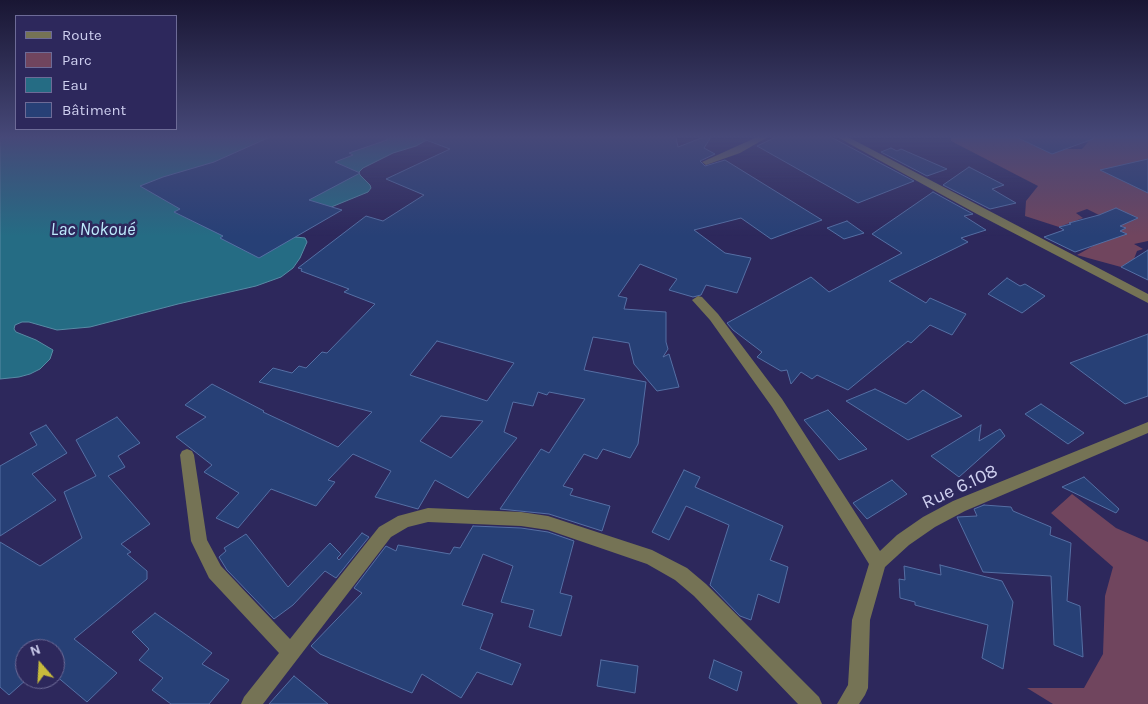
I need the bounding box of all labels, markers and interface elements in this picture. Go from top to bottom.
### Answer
legend [15,15,178,130]
text: Route [62,26,102,44]
text: Parc [62,51,92,69]
text: Eau [62,76,88,94]
text: Bâtiment [62,101,126,119]
water label: Lac Nokoué [51,219,135,241]
street label: Rue 6.108 [919,460,1001,514]
north arrow [15,639,65,689]
text: N [28,641,43,660]

